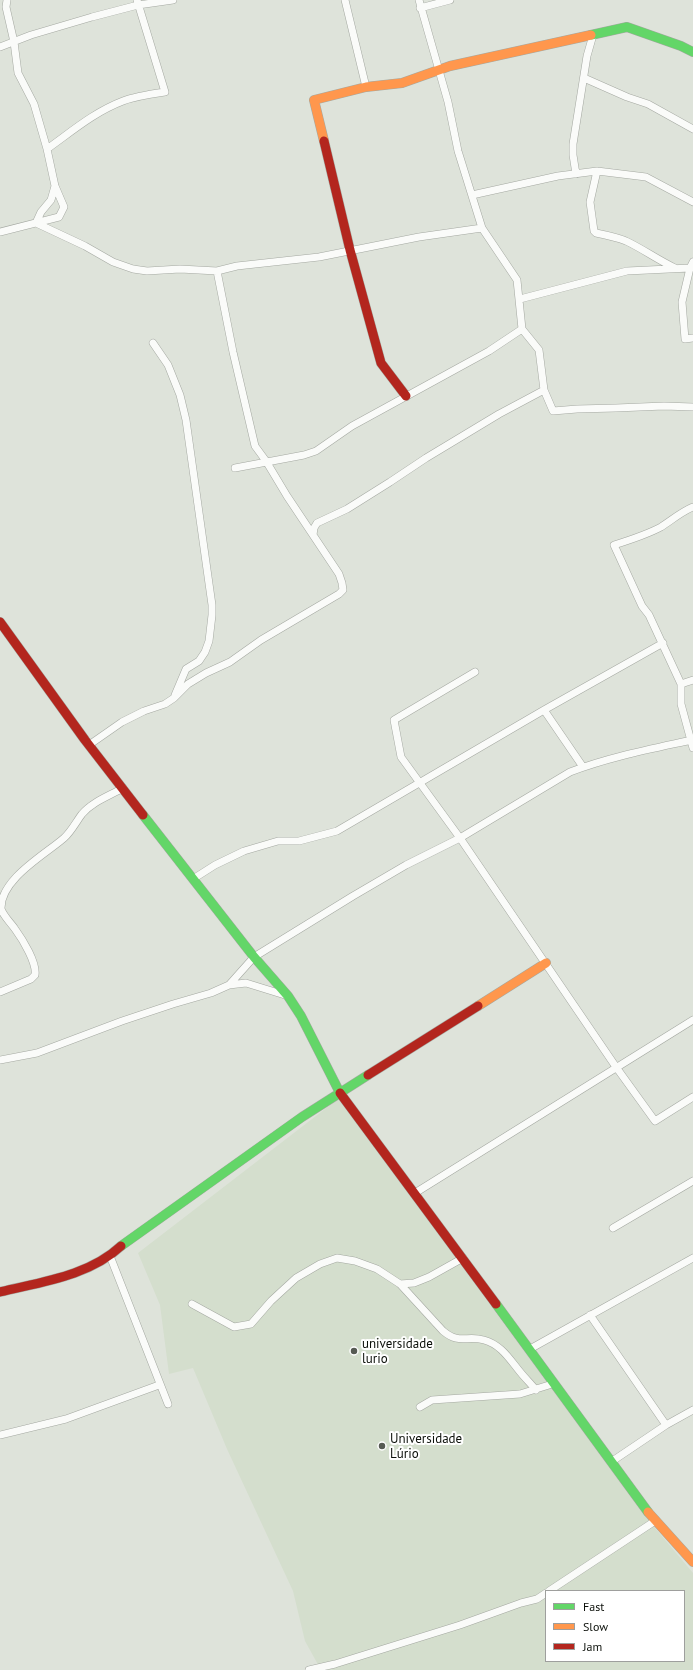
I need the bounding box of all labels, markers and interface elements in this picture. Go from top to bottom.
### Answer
place label: universidade lurio [362,1336,433,1367]
marker: universidade lurio [349,1346,359,1356]
place label: Universidade Lúrio [390,1431,462,1462]
marker: Universidade Lúrio [377,1441,387,1451]
legend [545,1590,685,1662]
text: Fast [583,1599,604,1614]
text: Slow [583,1619,608,1634]
text: Jam [583,1639,602,1654]

